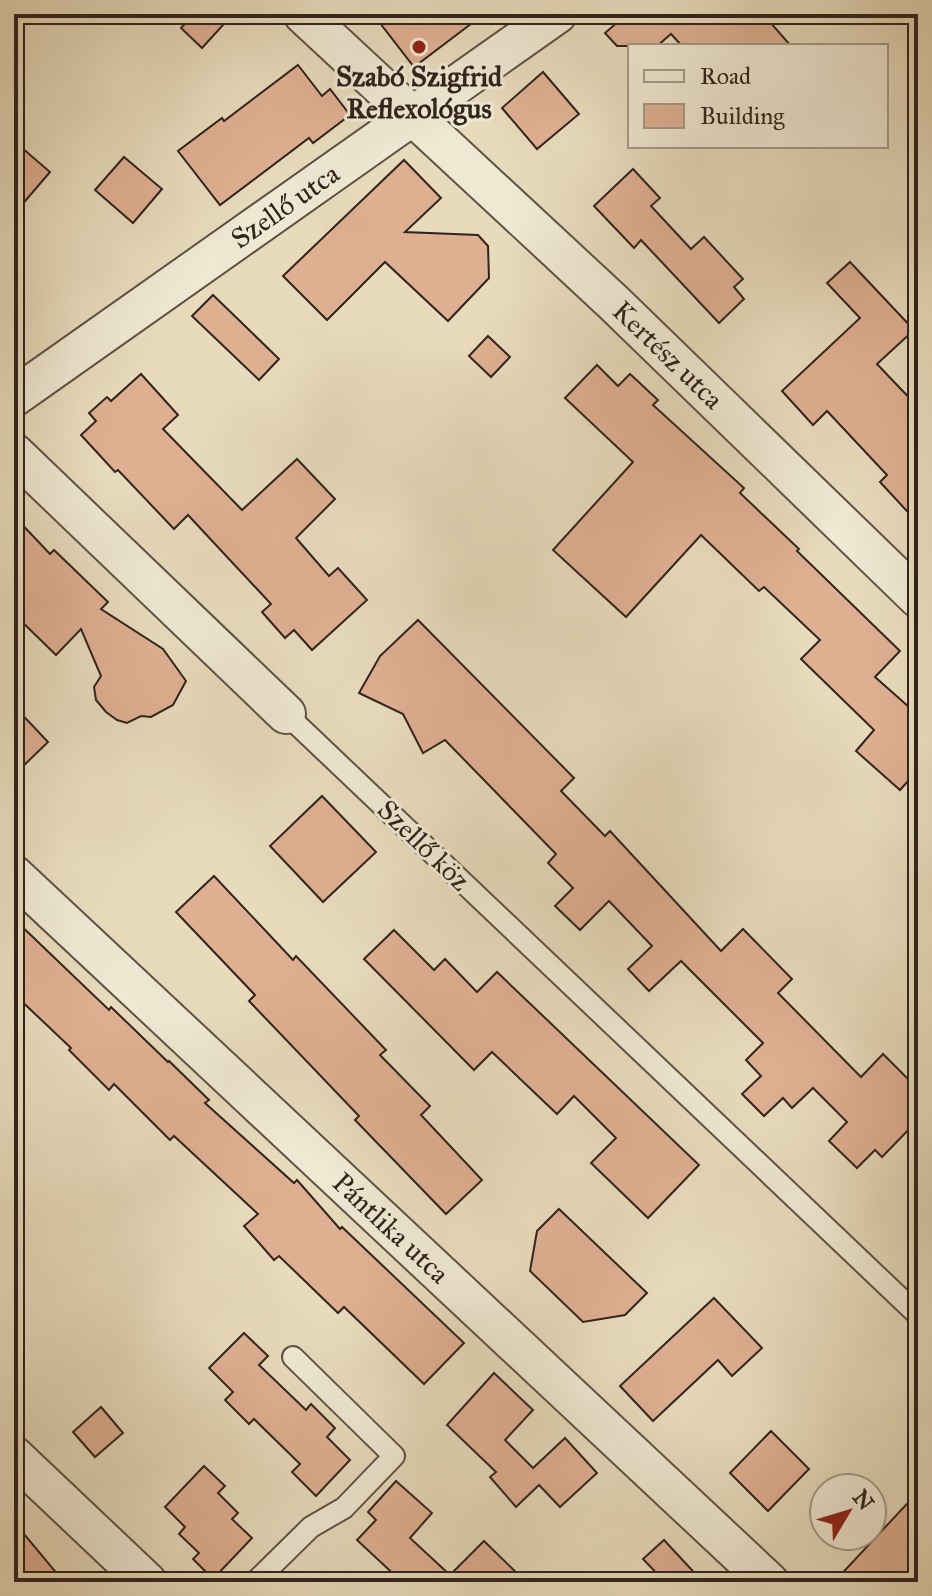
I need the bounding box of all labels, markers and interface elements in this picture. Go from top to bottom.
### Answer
marker: Szabó Szigfrid Reflexológus [410,38,428,56]
legend [628,44,888,148]
place label: Szabó Szigfrid Reflexológus [336,59,503,126]
text: Road [700,61,751,91]
text: Building [700,101,785,131]
street label: Szellő utca [224,156,346,256]
street label: Kertész utca [605,293,731,417]
street label: Szellő köz [370,792,478,898]
street label: Pántlika utca [325,1165,457,1291]
north arrow [808,1472,888,1552]
text: N [847,1484,880,1516]

